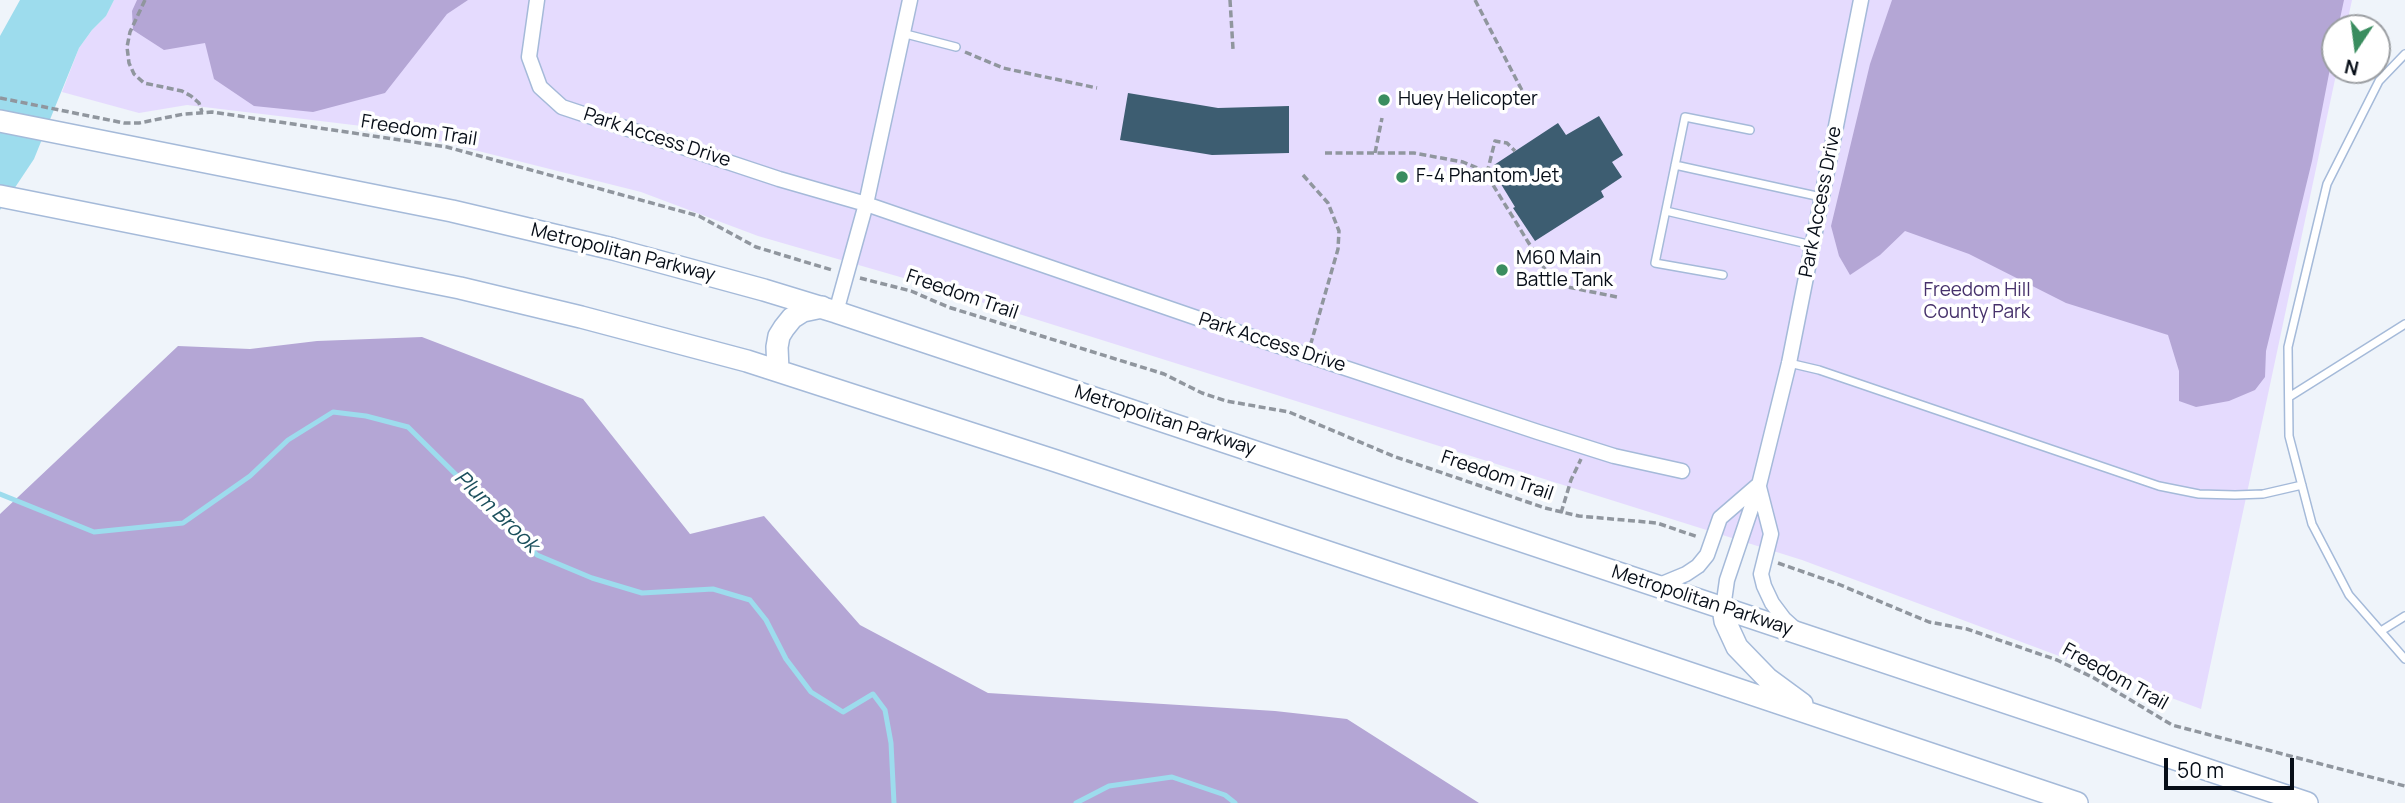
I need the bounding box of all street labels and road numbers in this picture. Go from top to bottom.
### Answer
street label: Park Access Drive [581,103,733,173]
street label: Freedom Trail [359,111,479,151]
street label: Park Access Drive [1795,125,1847,279]
street label: Metropolitan Parkway [529,219,717,287]
street label: Freedom Trail [903,265,1021,325]
street label: Park Access Drive [1196,308,1348,378]
street label: Metropolitan Parkway [1072,381,1258,461]
street label: Freedom Trail [1438,446,1556,506]
street label: Metropolitan Parkway [1609,561,1795,641]
street label: Freedom Trail [2058,639,2172,715]

